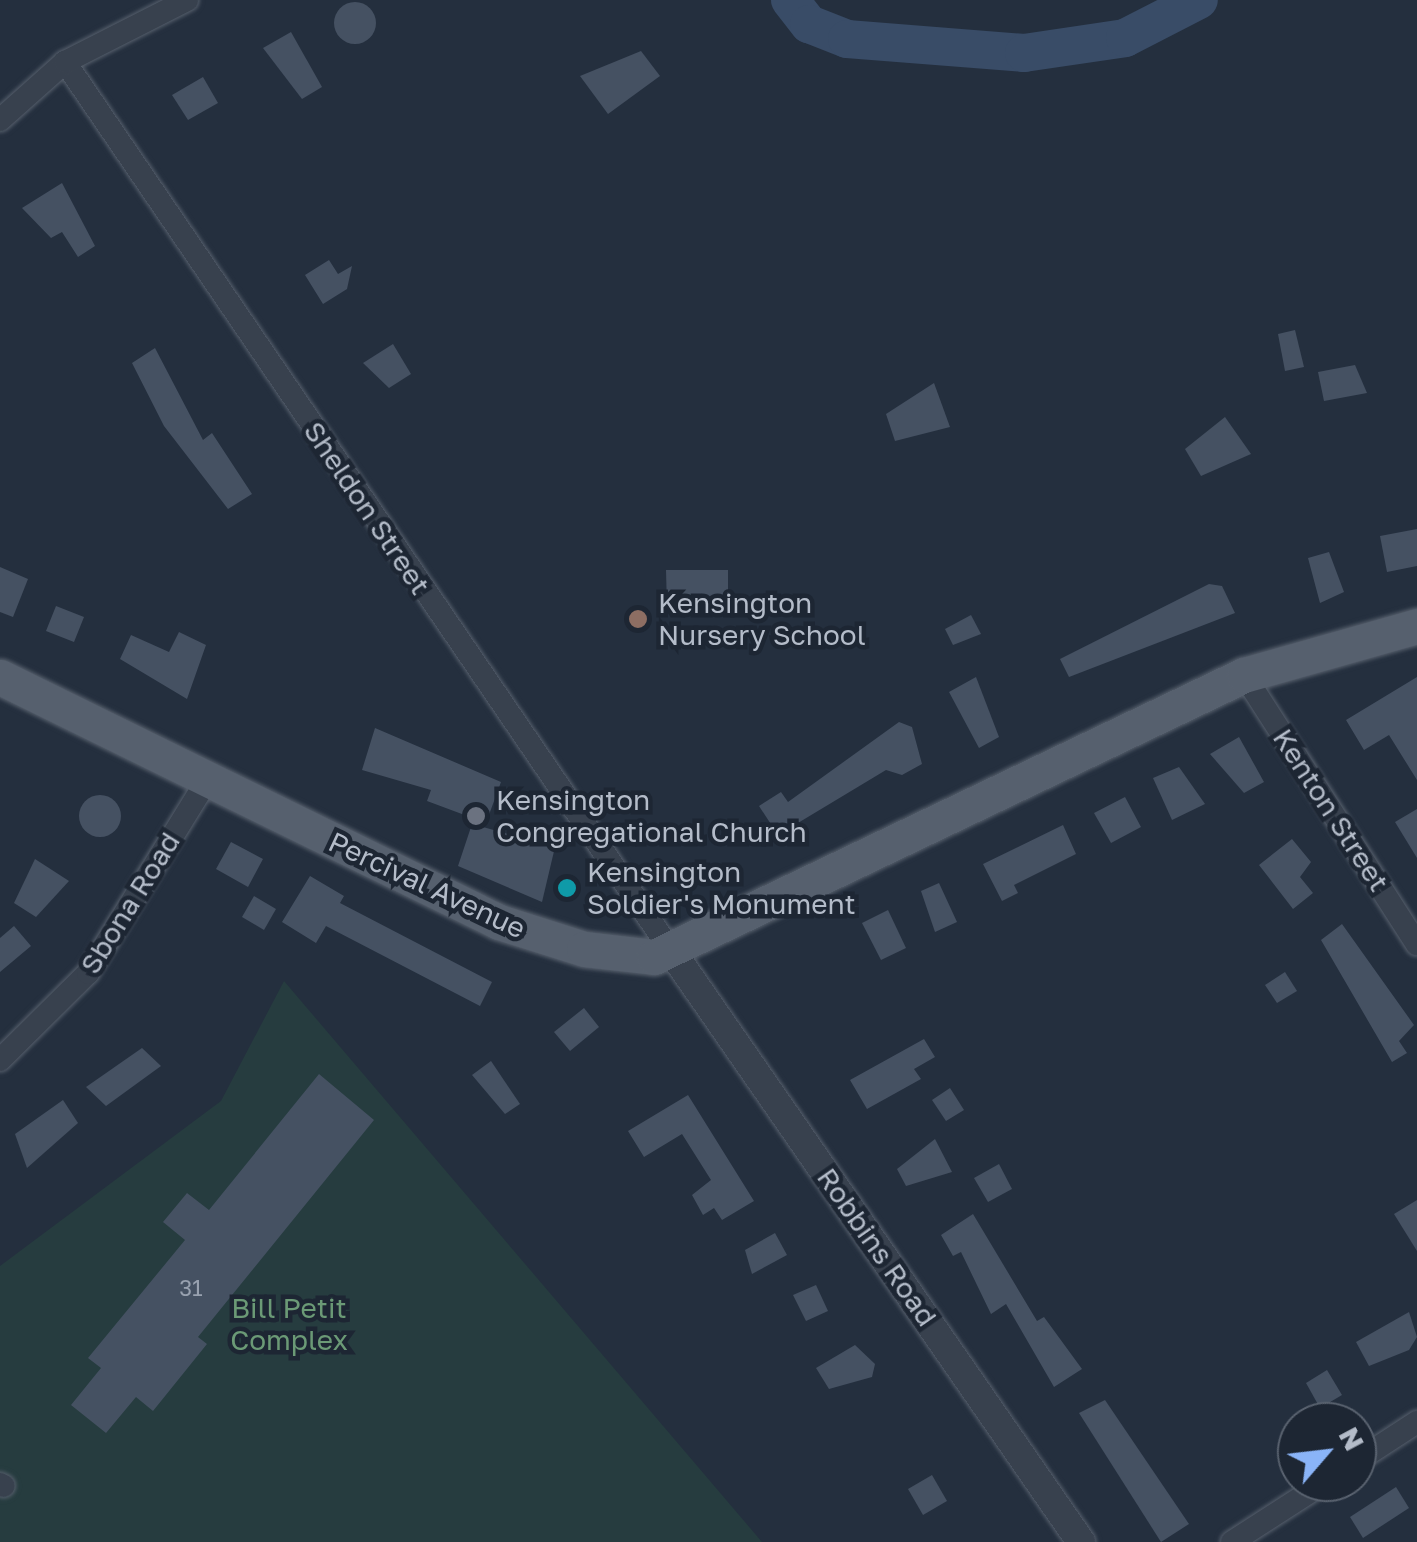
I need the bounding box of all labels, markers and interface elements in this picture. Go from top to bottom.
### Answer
street label: Sheldon Street [297,415,437,601]
place label: Kensington Nursery School [658,586,866,652]
marker: Kensington Nursery School [627,608,649,630]
street label: Kenton Street [1266,722,1396,898]
place label: Kensington Congregational Church [496,783,807,849]
marker: Kensington Congregational Church [465,805,487,827]
street label: Percival Avenue [323,825,531,945]
street label: Sbona Road [73,826,187,980]
place label: Kensington Soldier's Monument [587,855,856,921]
marker: Kensington Soldier's Monument [556,877,578,899]
street label: Robbins Road [810,1162,944,1332]
house number: 31 [179,1275,203,1301]
park label: Bill Petit Complex [230,1291,348,1357]
north arrow [1277,1402,1377,1502]
text: N [1333,1421,1372,1456]

